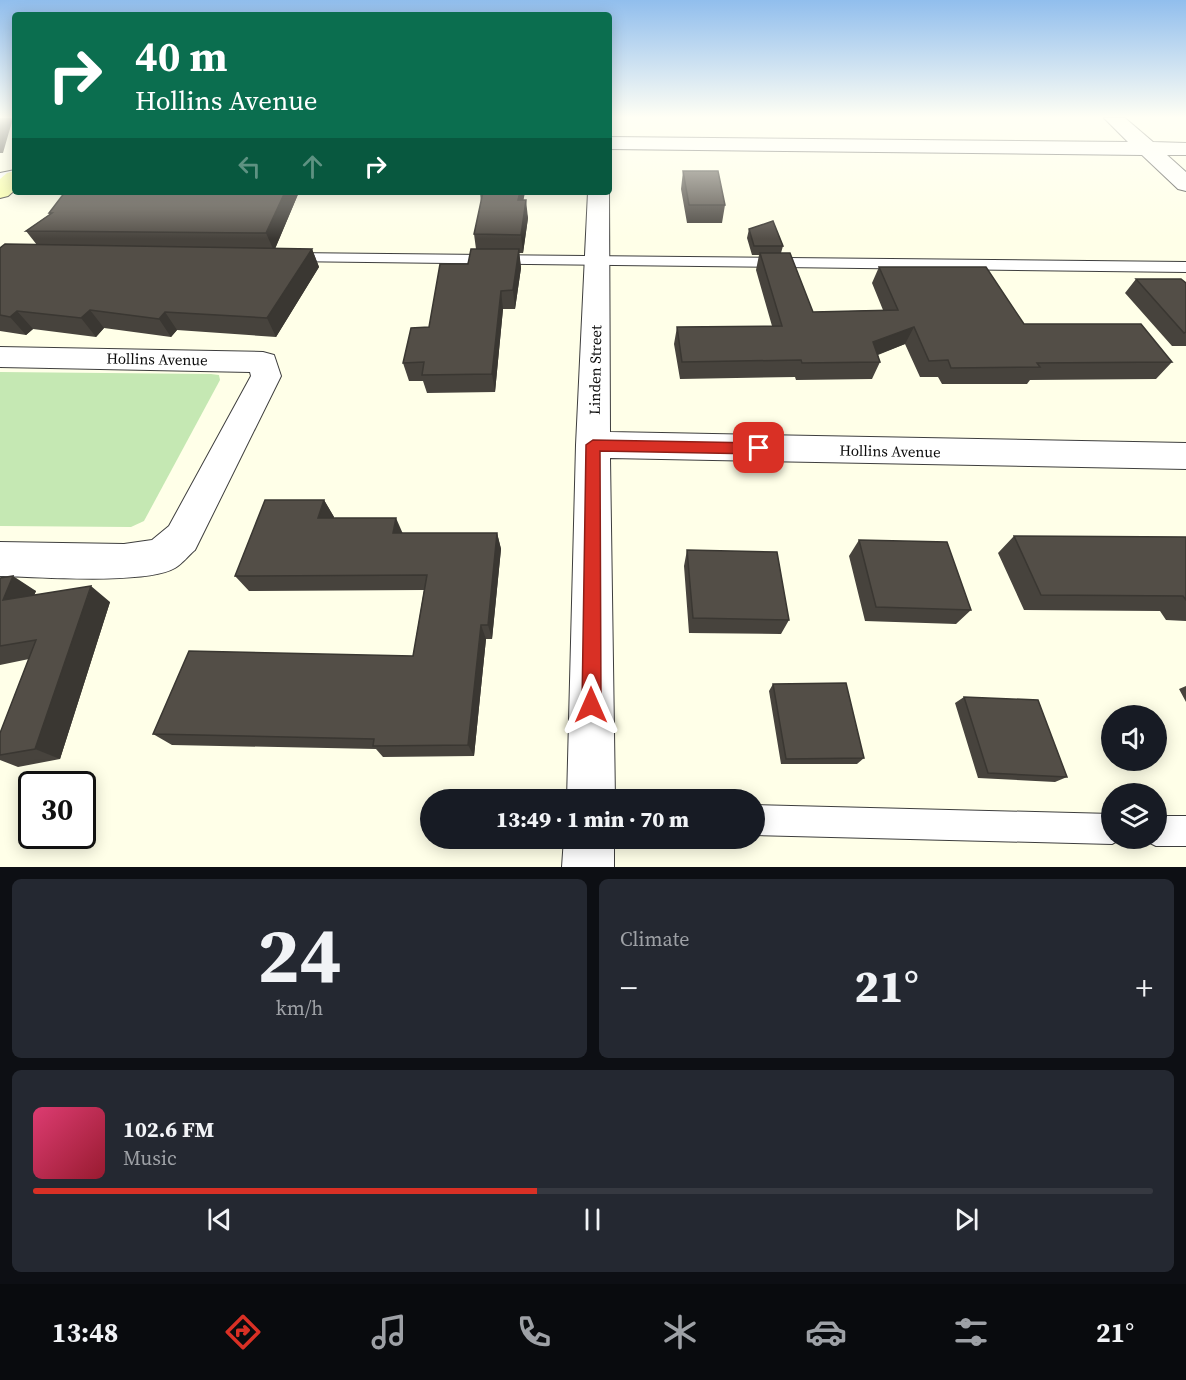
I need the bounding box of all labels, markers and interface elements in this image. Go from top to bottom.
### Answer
text: 40 m [135,27,228,85]
icon: right [36,36,114,114]
text: Hollins Avenue [135,82,317,119]
icon: left [233,150,266,183]
icon: ahead [296,150,329,183]
icon: right [359,150,392,183]
street label: Linden Street [584,325,606,415]
street label: Hollins Avenue [106,348,208,370]
pin [733,422,784,473]
icon: arrive [742,431,775,464]
street label: Hollins Avenue [839,440,941,462]
position arrow [559,673,623,737]
map controls [1101,705,1167,849]
button: sound [1101,705,1167,771]
speed limit sign: 30 [18,771,96,849]
button: layers [1101,783,1167,849]
text: 13:49 · 1 min · 70 m [496,804,689,834]
text: 24 [257,901,342,1008]
text: Climate [620,925,689,953]
text: 21° [854,955,919,1017]
text: − [620,965,638,1010]
text: + [1135,965,1153,1010]
text: km/h [276,994,323,1022]
text: 102.6 FM [123,1114,214,1144]
text: Music [123,1144,177,1172]
icon: previous [203,1203,236,1236]
icon: pause [576,1203,609,1236]
icon: next [950,1203,983,1236]
icon: directions [222,1311,264,1353]
icon: music [368,1311,410,1353]
icon: phone [513,1311,555,1353]
icon: climate [659,1311,701,1353]
icon: car [805,1311,847,1353]
icon: filters [950,1311,992,1353]
text: 13:48 [52,1314,118,1351]
text: 21° [1096,1314,1134,1351]

